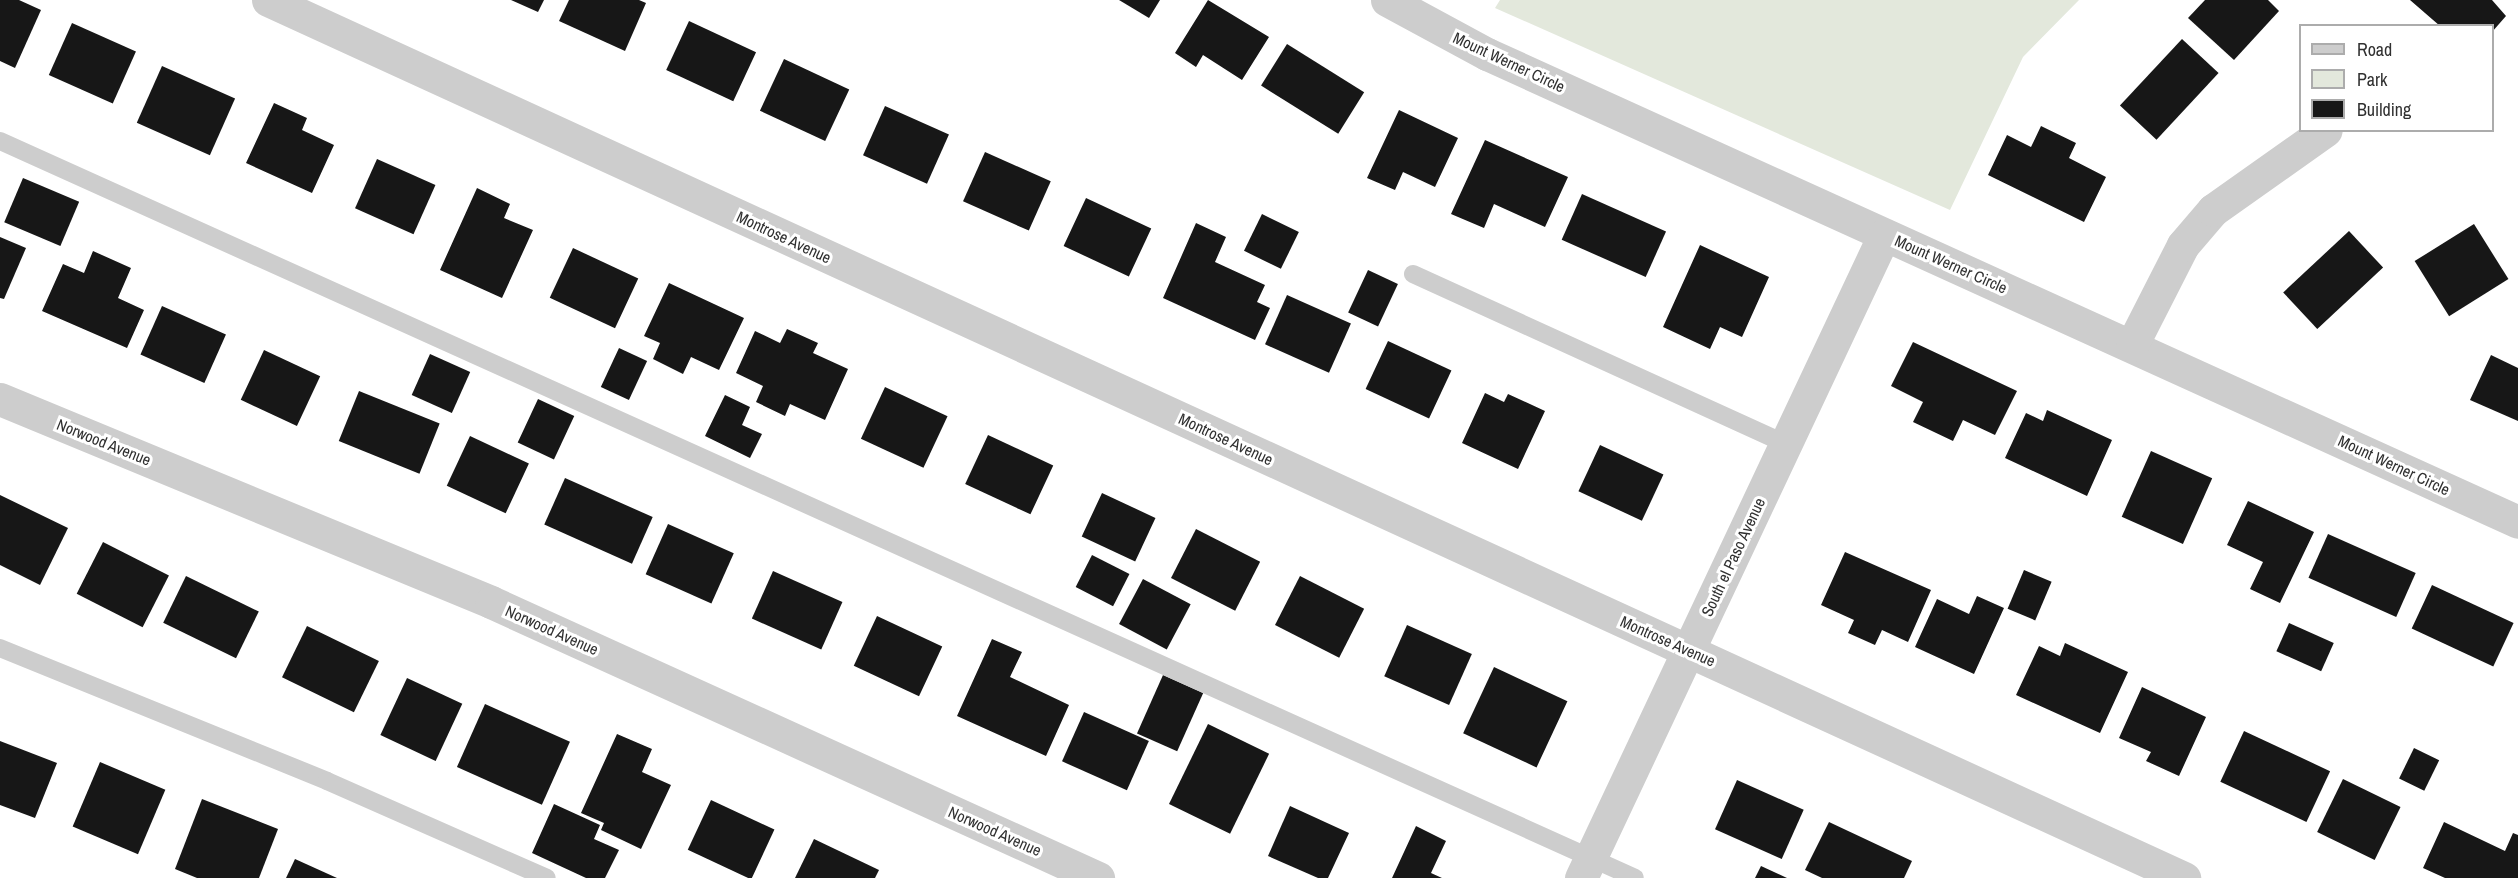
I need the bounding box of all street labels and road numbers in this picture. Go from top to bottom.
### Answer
street label: Mount Werner Circle [1450,28,1568,96]
street label: Montrose Avenue [733,207,835,267]
street label: Mount Werner Circle [1892,231,2010,297]
street label: Montrose Avenue [1175,409,1277,469]
street label: Norwood Avenue [54,414,154,470]
street label: Mount Werner Circle [2335,431,2453,499]
street label: South el Paso Avenue [1697,494,1769,620]
street label: Norwood Avenue [502,601,602,659]
street label: Montrose Avenue [1617,611,1719,671]
street label: Norwood Avenue [945,802,1045,860]

